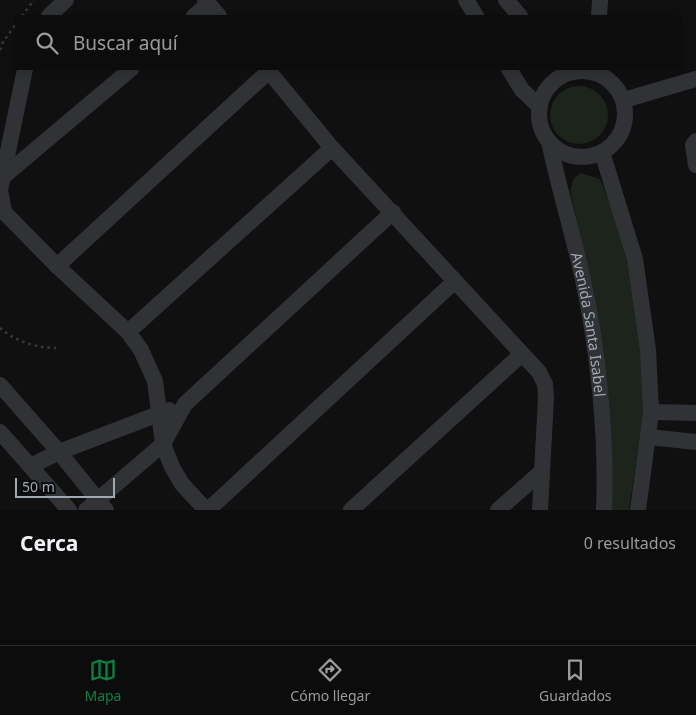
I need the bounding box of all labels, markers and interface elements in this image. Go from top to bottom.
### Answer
search box [15,15,681,70]
icon: search [33,29,61,57]
text: Buscar aquí [73,30,178,56]
street label: Avenida Santa Isabel [567,250,611,398]
scale bar [15,475,115,498]
text: 50 m [22,477,55,496]
text: Cerca [20,529,78,557]
text: 0 resultados [584,532,676,554]
tab: Mapa [84,656,121,705]
tab: Cómo llegar [290,656,370,705]
tab: Guardados [539,656,612,705]

